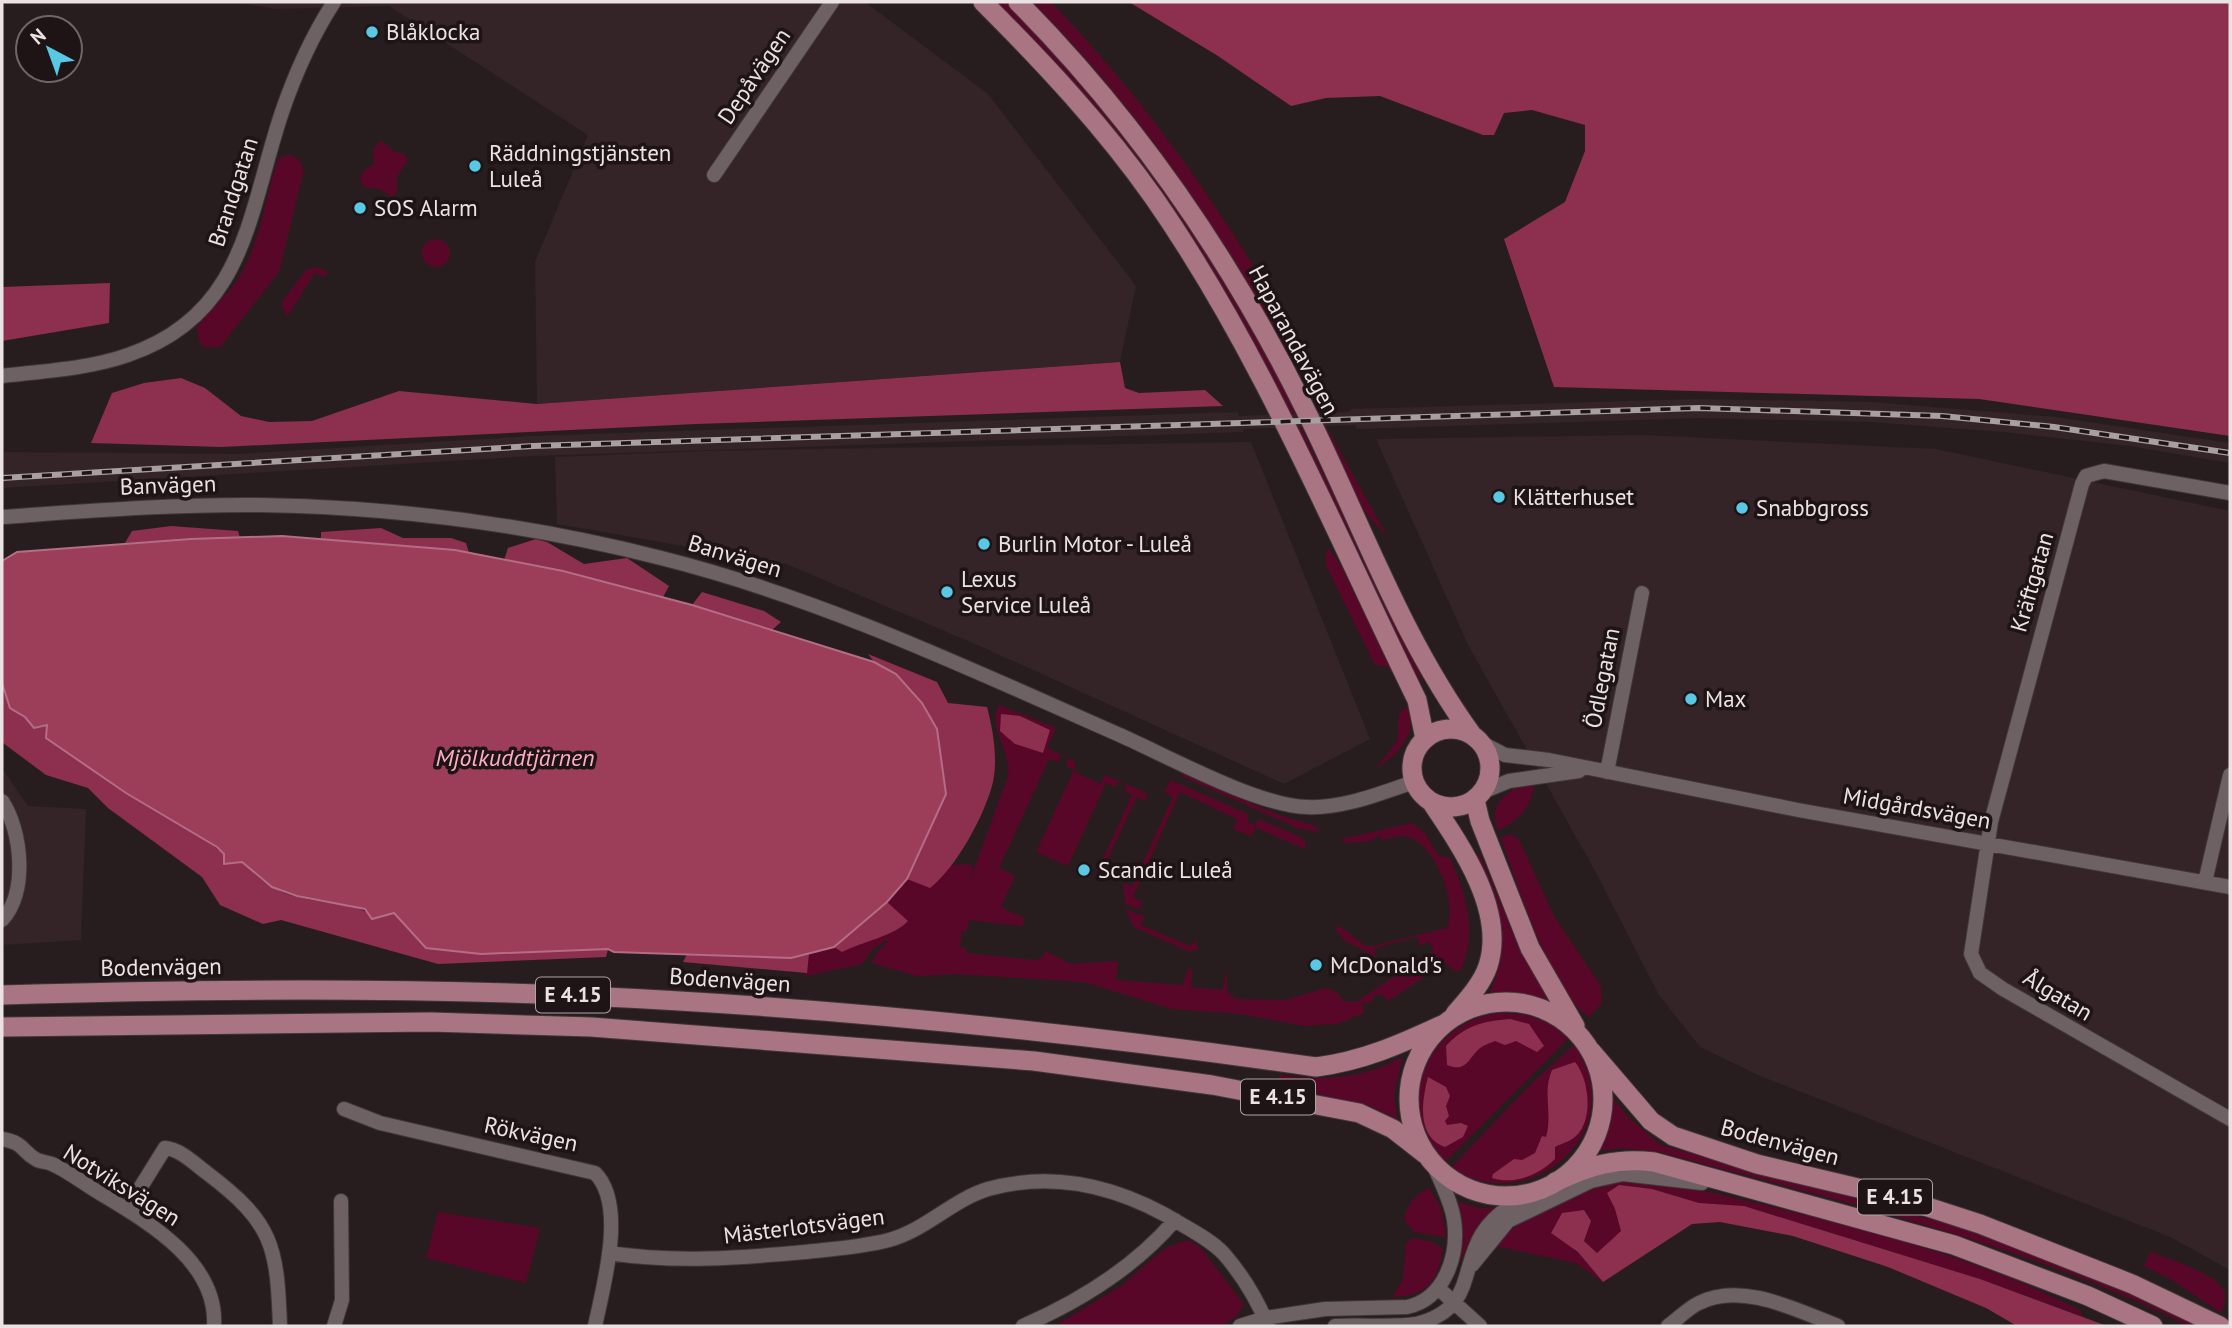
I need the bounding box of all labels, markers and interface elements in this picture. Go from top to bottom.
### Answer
north arrow [14,14,84,84]
place label: Blåklocka [386,17,480,46]
street label: Depåvägen [711,22,796,129]
text: N [25,23,50,49]
marker: Blåklocka [364,24,380,40]
street label: Brandgatan [201,134,264,250]
place label: Räddningstjänsten Luleå [489,138,671,193]
marker: Räddningstjänsten Luleå [467,158,483,174]
place label: SOS Alarm [374,193,478,222]
marker: SOS Alarm [352,200,368,216]
street label: Haparandavägen [1243,260,1346,420]
street label: Banvägen [119,468,217,501]
place label: Klätterhuset [1513,482,1634,511]
marker: Klätterhuset [1491,489,1507,505]
place label: Snabbgross [1756,493,1869,522]
marker: Snabbgross [1734,500,1750,516]
street label: Banvägen [685,528,786,583]
place label: Burlin Motor - Luleå [998,529,1192,558]
street label: Kräftgatan [2003,529,2060,635]
marker: Burlin Motor - Luleå [976,536,992,552]
place label: Lexus Service Luleå [961,564,1091,619]
marker: Lexus Service Luleå [939,584,955,600]
street label: Ödlegatan [1578,625,1625,731]
place label: Max [1705,684,1747,713]
marker: Max [1683,691,1699,707]
water label: Mjölkuddtjärnen [435,742,595,773]
street label: Midgårdsvägen [1841,780,1993,835]
place label: Scandic Luleå [1098,855,1233,884]
marker: Scandic Luleå [1076,862,1092,878]
place label: McDonald's [1330,950,1442,979]
street label: Bodenvägen [100,951,222,982]
marker: McDonald's [1308,957,1324,973]
street label: Bodenvägen [668,961,792,998]
street label: Ålgatan [2018,963,2098,1026]
road number: E 4.15 [536,978,610,1012]
road number: E 4.15 [1241,1080,1315,1114]
street label: Rökvägen [482,1109,581,1158]
street label: Bodenvägen [1718,1112,1843,1171]
street label: Notviksvägen [58,1137,186,1232]
road number: E 4.15 [1858,1180,1932,1214]
street label: Mästerlotsvägen [722,1201,886,1250]

